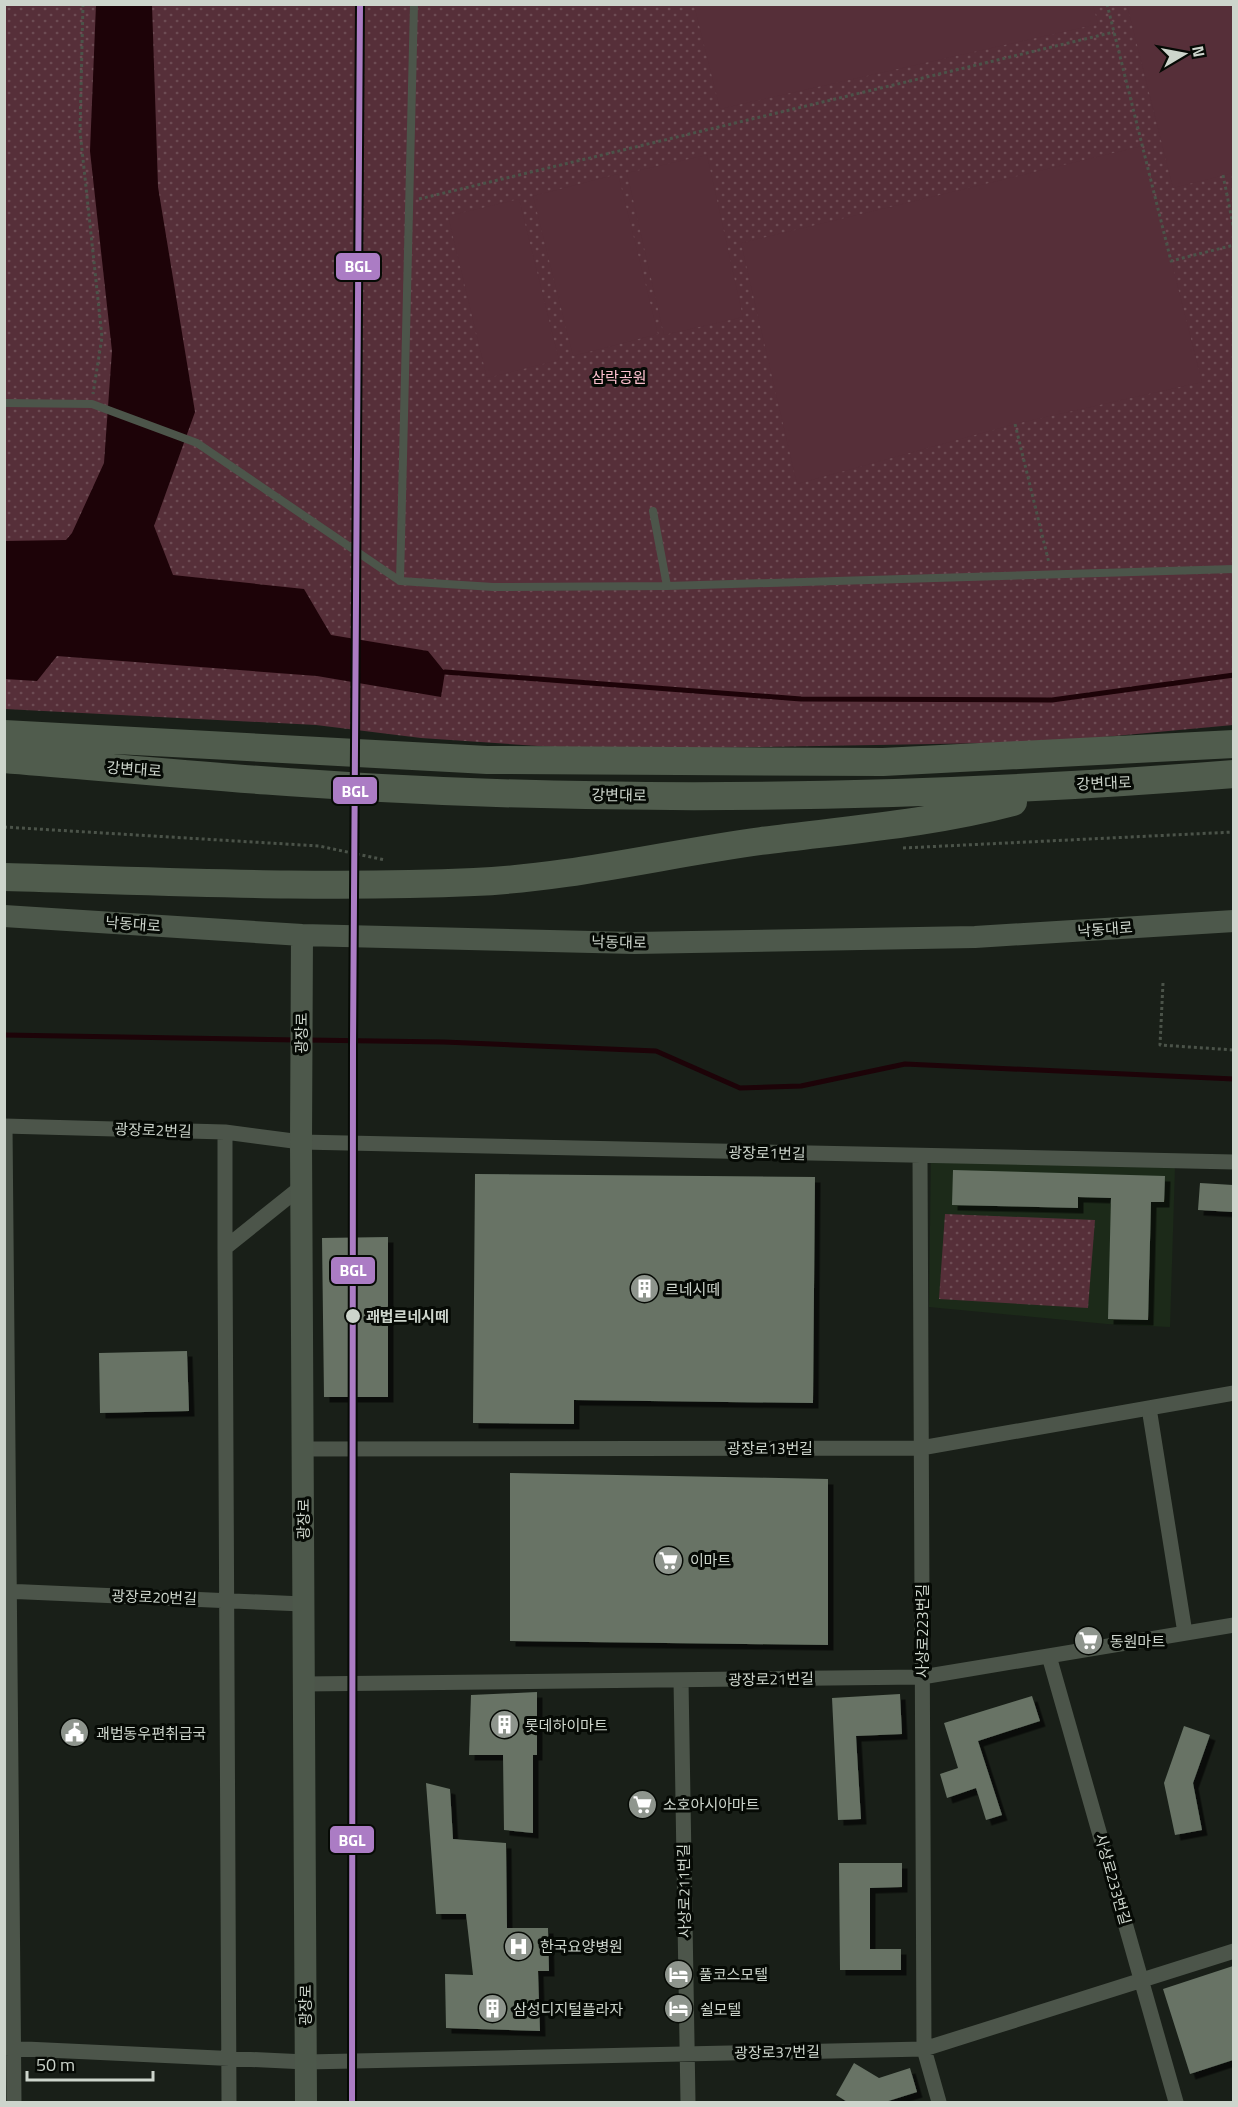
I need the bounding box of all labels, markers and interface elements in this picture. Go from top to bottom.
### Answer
north arrow [1154,24,1214,84]
text: N [1186,44,1212,59]
line badge: BGL [335,252,381,281]
text: BGL [344,254,372,278]
park label: 삼락공원 [591,366,647,389]
street label: 강변대로 [106,756,162,782]
street label: 강변대로 [1076,771,1132,795]
line badge: BGL [332,776,378,805]
text: BGL [341,779,369,803]
street label: 강변대로 [591,783,647,807]
street label: 낙동대로 [105,911,161,937]
street label: 낙동대로 [1077,916,1133,942]
street label: 낙동대로 [591,930,647,954]
street label: 광장로 [290,1012,313,1054]
street label: 광장로2번길 [114,1117,192,1143]
street label: 광장로1번길 [728,1141,806,1165]
line badge: BGL [330,1256,376,1285]
text: BGL [339,1258,367,1282]
building icon: 르네시떼 [628,1273,660,1305]
place label: 르네시떼 [665,1278,720,1301]
place label: 괘법르네시떼 [366,1305,449,1328]
marker: 괘법르네시떼 [344,1307,362,1325]
street label: 광장로13번길 [727,1437,813,1460]
street label: 광장로 [292,1498,315,1540]
supermarket icon: 이마트 [653,1544,685,1576]
place label: 이마트 [690,1549,732,1572]
street label: 광장로20번길 [111,1584,197,1610]
street label: 사상로223번길 [911,1584,934,1678]
supermarket icon: 동원마트 [1073,1625,1105,1657]
place label: 동원마트 [1110,1630,1165,1653]
street label: 광장로21번길 [728,1667,814,1691]
building icon: 롯데하이마트 [488,1709,520,1741]
place label: 롯데하이마트 [525,1714,608,1737]
public building icon: 괘법동우편취급국 [59,1717,91,1749]
place label: 괘법동우편취급국 [96,1722,206,1745]
supermarket icon: 소호아시아마트 [626,1788,658,1820]
place label: 소호아시아마트 [663,1793,760,1816]
line badge: BGL [329,1825,375,1854]
text: BGL [338,1828,366,1852]
street label: 사상로233번길 [1089,1831,1137,1927]
street label: 사상로211번길 [672,1844,696,1938]
hospital icon: 한국요양병원 [503,1930,535,1962]
place label: 한국요양병원 [540,1935,623,1958]
hotel icon: 풀코스모텔 [662,1958,694,1990]
place label: 풀코스모텔 [699,1963,768,1986]
street label: 광장로 [294,1984,317,2026]
building icon: 삼성디지털플라자 [476,1993,508,2025]
hotel icon: 쉴모텔 [663,1993,695,2025]
place label: 삼성디지털플라자 [513,1998,624,2021]
place label: 쉴모텔 [700,1998,741,2021]
street label: 광장로37번길 [734,2040,820,2064]
scale bar [27,2044,153,2082]
text: 50 m [36,2051,75,2078]

